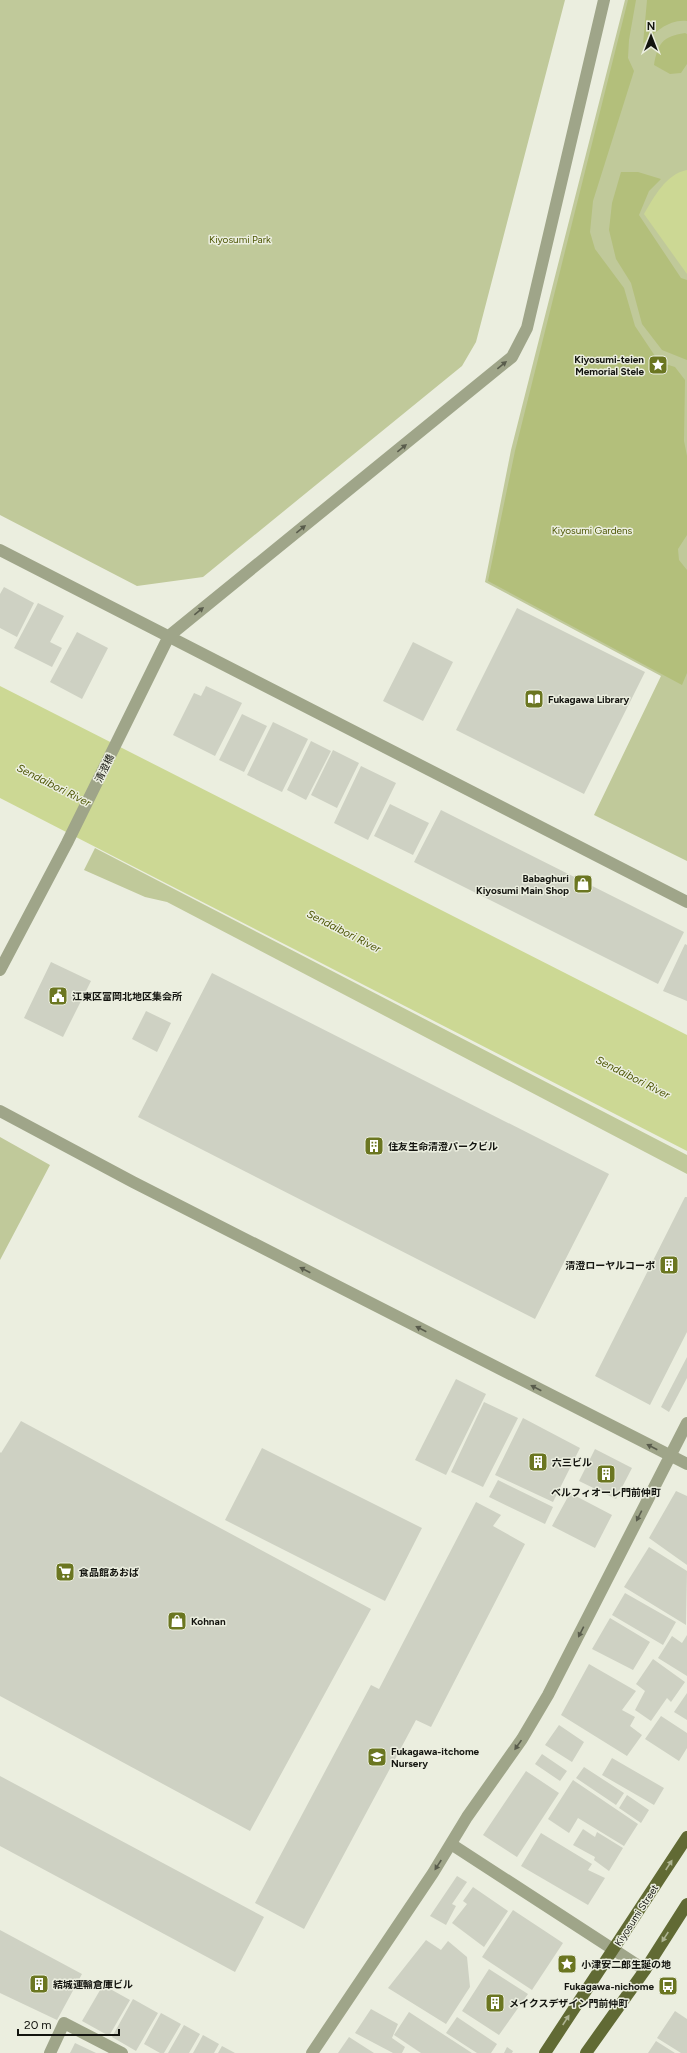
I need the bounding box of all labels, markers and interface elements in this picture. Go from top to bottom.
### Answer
north arrow [631,16,671,56]
text: N [647,20,655,33]
park label: Kiyosumi Park [209,233,271,246]
place label: Kiyosumi-teien Memorial Stele [574,353,644,378]
place icon: Kiyosumi-teien Memorial Stele [647,354,669,376]
one-way arrow [497,361,508,370]
one-way arrow [396,443,407,452]
park label: Kiyosumi Gardens [552,524,633,537]
one-way arrow [295,525,306,534]
one-way arrow [194,607,205,615]
library icon: Fukagawa Library [523,688,545,710]
place label: Fukagawa Library [548,693,630,706]
street label: 清澄橋 [92,752,117,785]
water label: Sendaibori River [15,761,94,810]
place label: Babaghuri Kiyosumi Main Shop [476,872,569,897]
shop icon: Babaghuri Kiyosumi Main Shop [572,873,594,895]
water label: Sendaibori River [305,907,384,956]
public building icon: 江東区富岡北地区集会所 [47,985,69,1007]
place label: 江東区富岡北地区集会所 [72,990,182,1003]
water label: Sendaibori River [594,1053,673,1102]
building icon: 住友生命清澄パークビル [363,1135,385,1157]
place label: 住友生命清澄パークビル [388,1140,498,1153]
building icon: 清澄ローヤルコーポ [658,1254,680,1276]
place label: 清澄ローヤルコーポ [565,1259,655,1272]
one-way arrow [299,1266,311,1273]
one-way arrow [415,1325,426,1332]
one-way arrow [531,1385,542,1391]
one-way arrow [646,1444,658,1450]
building icon: 六三ビル [527,1451,549,1473]
place label: 六三ビル [552,1456,592,1469]
building icon: ベルフィオーレ門前仲町 [595,1463,617,1485]
place label: ベルフィオーレ門前仲町 [551,1486,661,1499]
one-way arrow [636,1510,643,1521]
supermarket icon: 食品館あおば [54,1561,76,1583]
place label: 食品館あおば [79,1566,139,1579]
shop icon: Kohnan [166,1610,188,1632]
place label: Kohnan [191,1615,226,1628]
one-way arrow [577,1626,584,1637]
one-way arrow [514,1740,522,1751]
place label: Fukagawa-itchome Nursery [391,1745,480,1770]
school or university icon: Fukagawa-itchome Nursery [366,1746,388,1768]
one-way arrow [665,1859,672,1871]
one-way arrow [434,1860,442,1870]
street label: Kiyosumi Street [612,1882,661,1949]
one-way arrow [662,1931,669,1943]
place icon: 小津安二郎生誕の地 [556,1953,578,1975]
place label: 小津安二郎生誕の地 [581,1958,671,1971]
building icon: 結城運輸倉庫ビル [28,1973,50,1995]
bus stop icon: Fukagawa-nichome [657,1975,679,1997]
place label: 結城運輸倉庫ビル [53,1978,133,1991]
place label: Fukagawa-nichome [564,1980,654,1993]
building icon: メイクスデザイン門前仲町 [484,1992,506,2014]
place label: メイクスデザイン門前仲町 [509,1997,629,2010]
scale bar [18,2011,119,2037]
one-way arrow [563,2015,570,2026]
text: 20 m [24,2018,52,2032]

